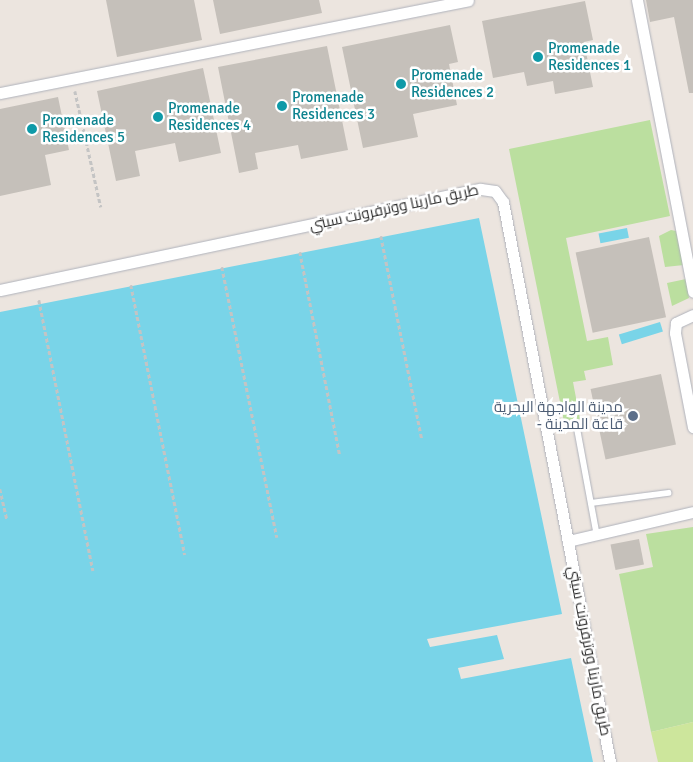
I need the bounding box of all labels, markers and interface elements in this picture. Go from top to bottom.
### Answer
place label: Promenade Residences 1 [548,39,631,74]
marker: Promenade Residences 1 [532,51,544,63]
place label: Promenade Residences 2 [411,66,494,101]
marker: Promenade Residences 2 [395,78,407,90]
place label: Promenade Residences 3 [292,88,375,123]
place label: Promenade Residences 4 [168,99,251,134]
marker: Promenade Residences 3 [276,100,288,112]
place label: Promenade Residences 5 [42,111,125,146]
marker: Promenade Residences 4 [152,111,164,123]
marker: Promenade Residences 5 [26,123,38,135]
street label: طريق مارينا ووترفرونت سيتي [308,181,480,235]
place label: مدينة الواجهة البحرية - قاعة المدينة [494,398,623,433]
marker: مدينة الواجهة البحرية - قاعة المدينة [627,410,639,422]
street label: طريق مارينا ووترفرونت سيتي [564,565,614,737]

